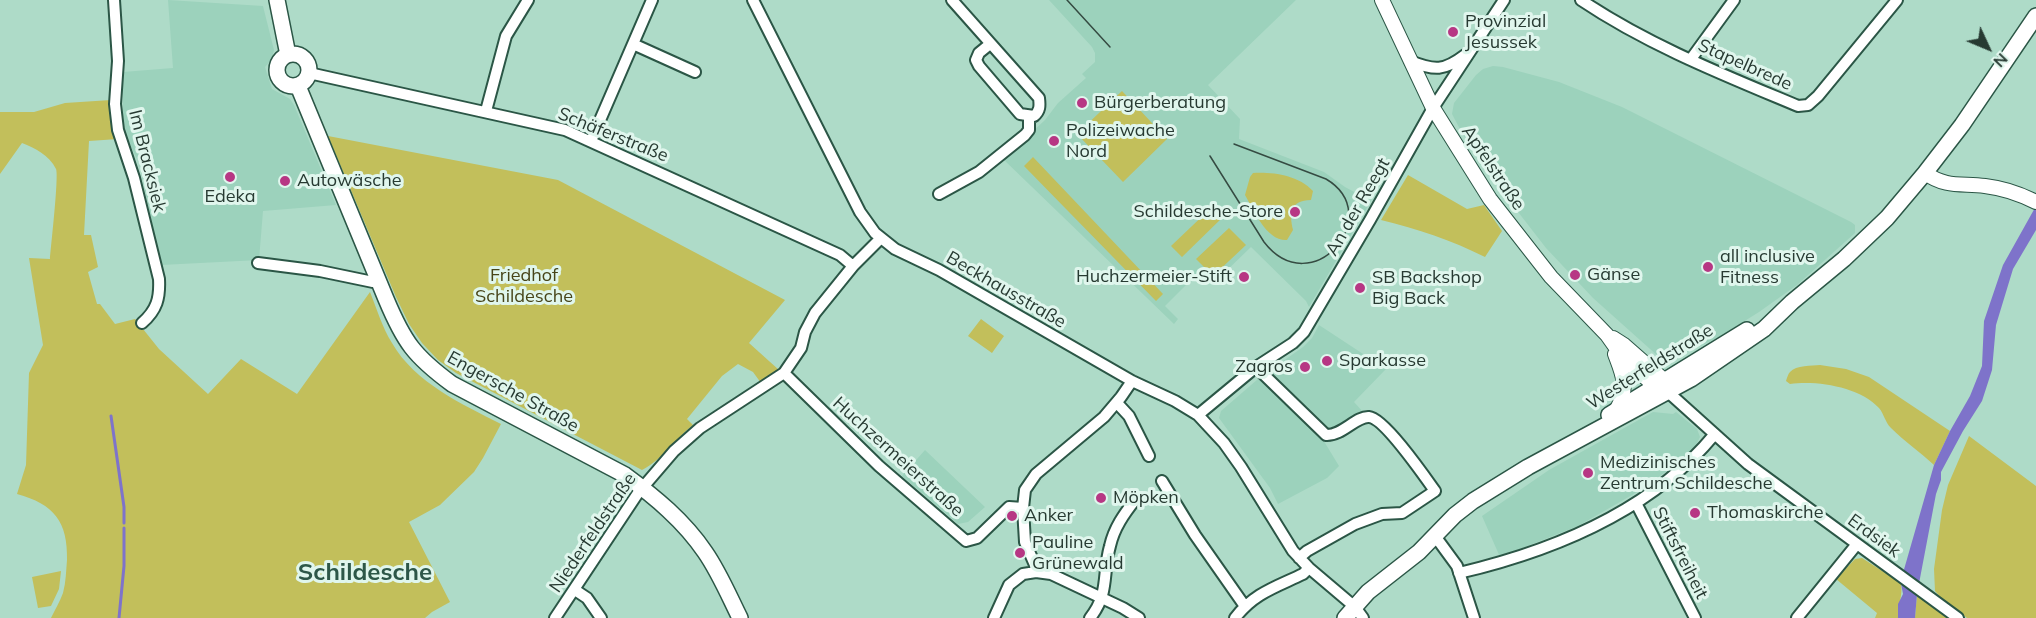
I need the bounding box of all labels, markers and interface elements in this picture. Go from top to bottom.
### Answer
place label: Provinzial Jesussek [1465,11,1546,54]
north arrow [1958,18,2018,78]
marker: Provinzial Jesussek [1446,25,1460,39]
street label: Stapelbrede [1695,35,1795,95]
text: N [1990,49,2012,72]
place label: Bürgerberatung [1094,92,1226,114]
marker: Bürgerberatung [1075,96,1089,110]
street label: Schäferstraße [555,103,671,167]
street label: Im Bracksiek [124,107,170,215]
place label: Polizeiwache Nord [1066,120,1175,162]
street label: Apfelstraße [1457,122,1529,214]
marker: Polizeiwache Nord [1047,134,1061,148]
street label: An der Reegt [1321,154,1395,260]
marker: Edeka [223,170,237,184]
place label: Autowäsche [297,170,402,192]
marker: Autowäsche [278,174,292,188]
place label: Edeka [204,186,256,208]
place label: Schildesche-Store [1134,201,1283,223]
marker: Schildesche-Store [1288,205,1302,219]
place label: all inclusive Fitness [1720,246,1815,288]
street label: Beckhausstraße [942,247,1070,333]
marker: all inclusive Fitness [1701,260,1715,274]
place label: Gänse [1587,264,1640,286]
park label: Friedhof Schildesche [475,265,573,308]
place label: Huchzermeier-Stift [1076,266,1232,288]
place label: SB Backshop Big Back [1372,267,1482,310]
marker: Gänse [1568,268,1582,282]
marker: Huchzermeier-Stift [1237,270,1251,284]
marker: SB Backshop Big Back [1353,281,1367,295]
street label: Westerfeldstraße [1583,319,1717,415]
street label: Engersche Straße [443,347,583,437]
place label: Sparkasse [1339,350,1426,372]
marker: Sparkasse [1320,354,1334,368]
place label: Zagros [1235,356,1293,378]
marker: Zagros [1298,360,1312,374]
street label: Huchzermeierstraße [828,392,968,522]
place label: Medizinisches Zentrum Schildesche [1600,452,1773,494]
marker: Medizinisches Zentrum Schildesche [1581,466,1595,480]
street label: Niederfeldstraße [545,469,641,597]
place label: Möpken [1113,487,1179,509]
marker: Möpken [1094,491,1108,505]
place label: Thomaskirche [1707,502,1823,524]
street label: Stiftsfreiheit [1648,503,1712,603]
place label: Anker [1024,505,1073,527]
marker: Thomaskirche [1688,506,1702,520]
marker: Anker [1005,509,1019,523]
street label: Erdsiek [1843,510,1905,562]
place label: Pauline Grünewald [1032,532,1124,574]
marker: Pauline Grünewald [1013,546,1027,560]
district label: Schildesche [298,559,432,587]

